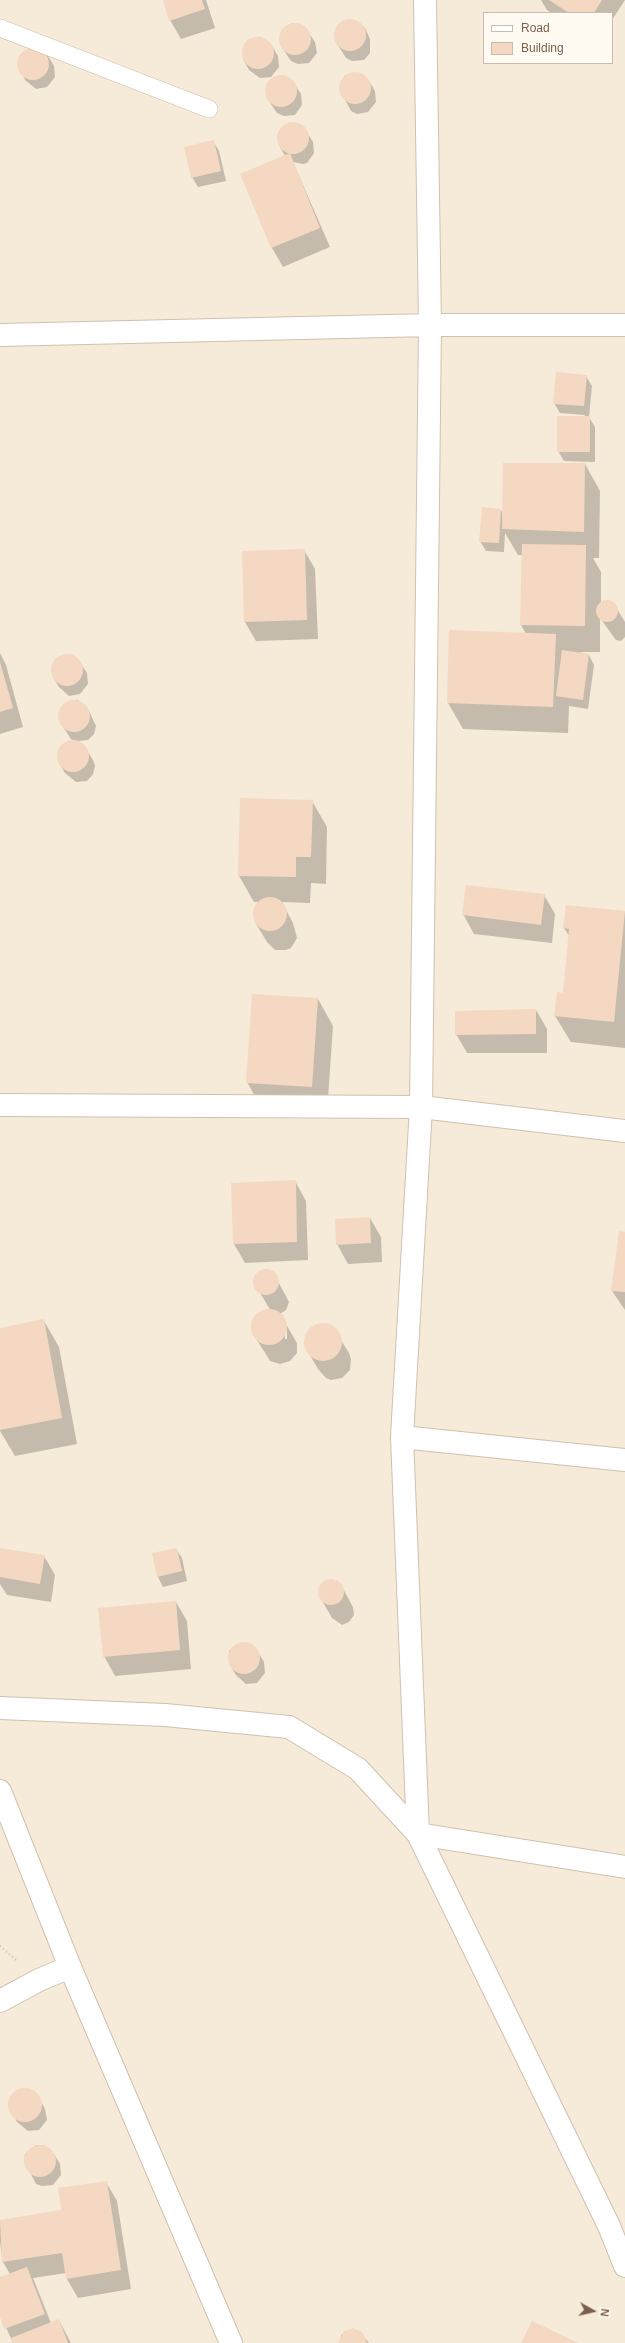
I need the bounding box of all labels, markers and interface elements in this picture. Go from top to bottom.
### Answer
legend [483,12,613,64]
text: Road [521,21,550,35]
text: Building [521,41,564,55]
north arrow [573,2291,613,2331]
text: N [598,2308,611,2317]

